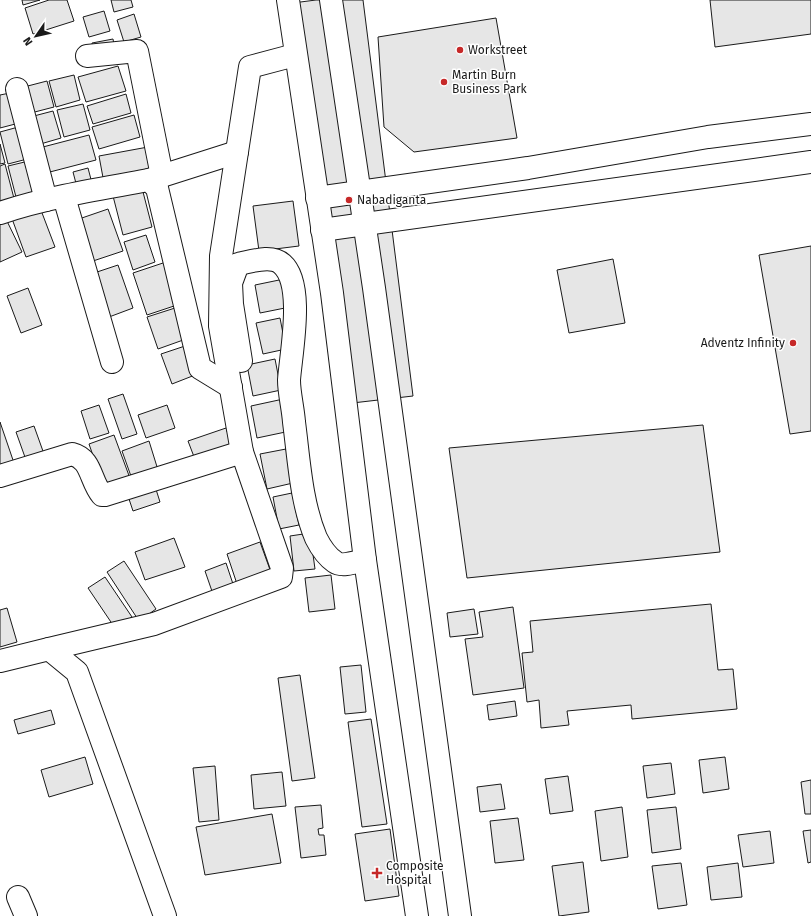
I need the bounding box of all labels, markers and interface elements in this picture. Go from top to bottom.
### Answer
north arrow [16,16,56,56]
text: N [21,35,36,48]
place label: Workstreet [468,43,528,57]
marker: Workstreet [455,45,465,55]
place label: Martin Burn Business Park [452,68,528,96]
marker: Martin Burn Business Park [439,77,449,87]
place label: Nabadiganta [357,193,426,207]
marker: Nabadiganta [344,195,354,205]
place label: Adventz Infinity [701,336,785,350]
marker: Adventz Infinity [788,338,798,348]
place label: Composite Hospital [386,859,444,887]
marker: Composite Hospital [371,867,383,879]

